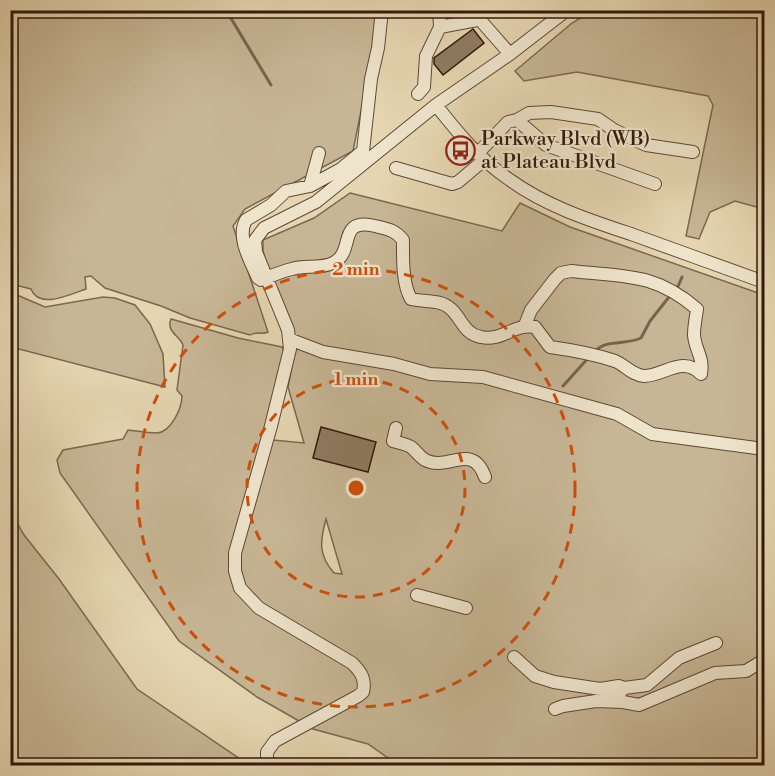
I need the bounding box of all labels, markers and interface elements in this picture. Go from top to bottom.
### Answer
place label: Parkway Blvd (WB) at Plateau Blvd [481,127,650,175]
bus stop icon: Parkway Blvd (WB) at Plateau Blvd [444,134,476,166]
text: 2 min [332,258,380,281]
text: 1 min [334,368,378,391]
centre of rings [346,478,366,498]

